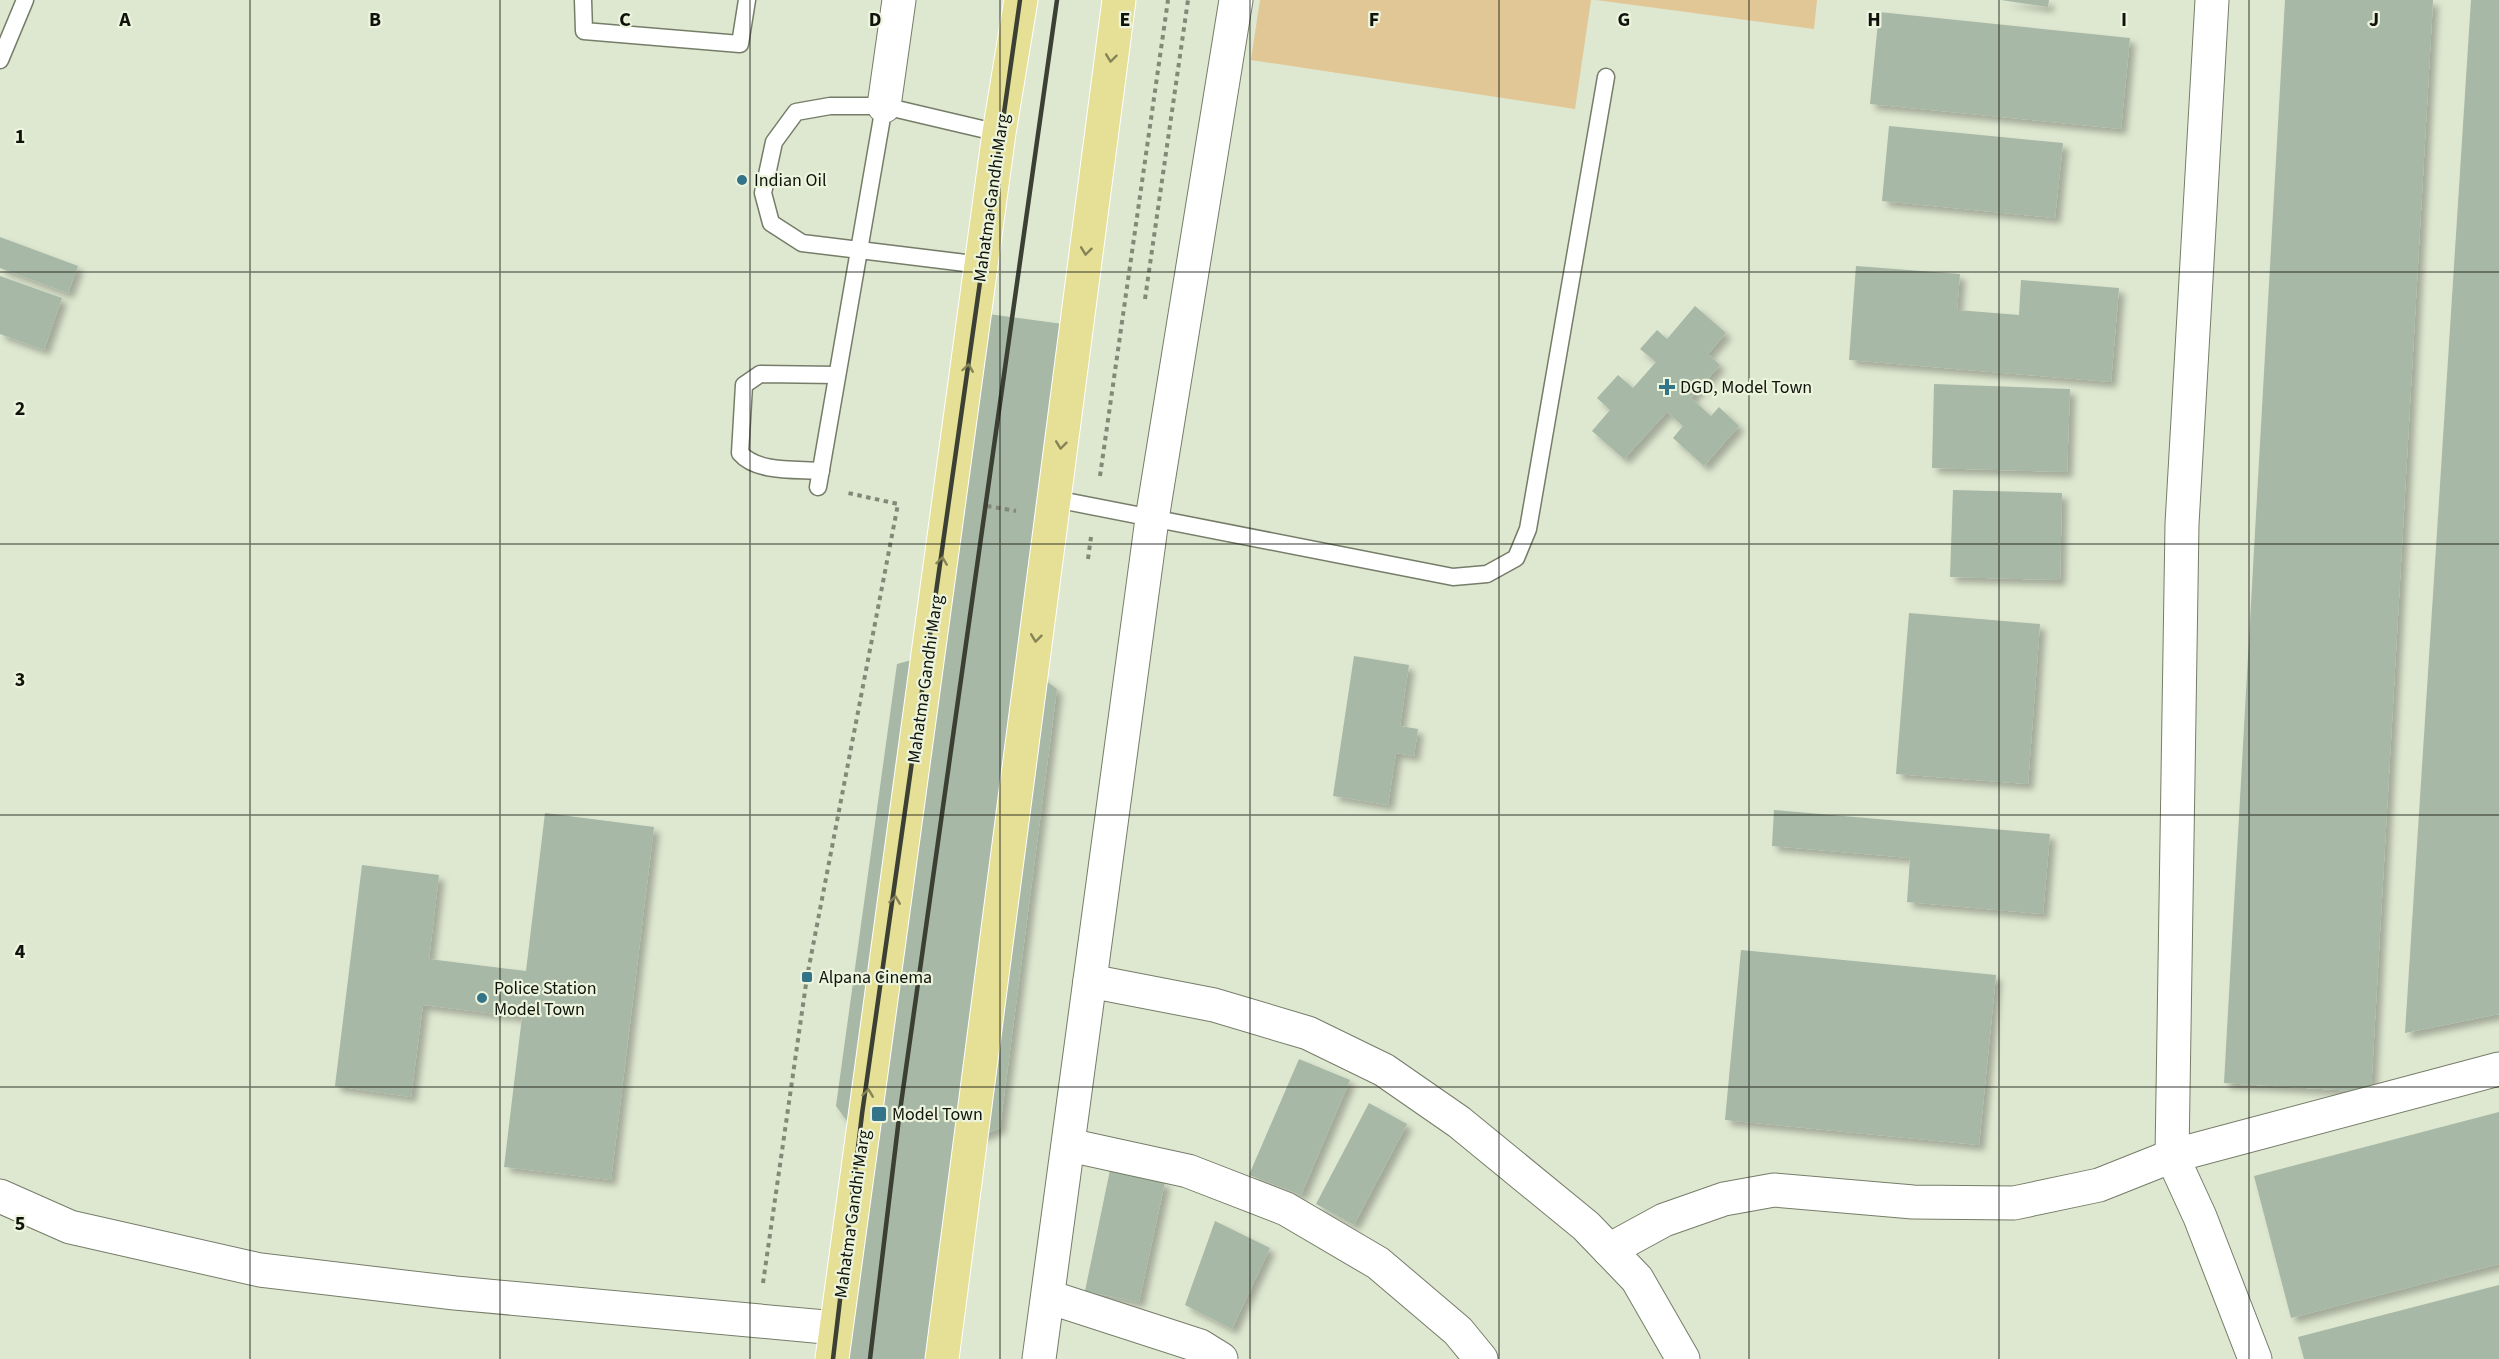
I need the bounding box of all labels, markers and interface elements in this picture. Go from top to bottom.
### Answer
text: A [118,6,131,34]
text: B [369,6,381,34]
text: C [619,6,631,34]
text: D [869,6,881,34]
text: E [1120,6,1130,34]
text: F [1369,6,1379,34]
text: G [1618,6,1630,34]
text: H [1867,6,1881,34]
text: I [2121,6,2127,34]
text: J [2369,6,2379,34]
one-way arrow [1106,53,1118,63]
street label: Mahatma Gandhi Marg [967,112,1016,284]
text: 1 [15,123,25,151]
place label: Indian Oil [754,168,827,193]
marker: Indian Oil [735,173,749,187]
one-way arrow [1081,247,1093,256]
one-way arrow [961,363,973,372]
place label: DGD, Model Town [1680,375,1812,400]
marker: DGD, Model Town [1658,378,1676,396]
text: 2 [15,395,25,423]
one-way arrow [1056,440,1068,449]
one-way arrow [935,556,947,566]
street label: Mahatma Gandhi Marg [901,593,950,765]
one-way arrow [1030,634,1043,643]
text: 3 [15,666,25,694]
one-way arrow [888,895,900,904]
text: 4 [15,938,26,966]
place label: Alpana Cinema [819,965,932,990]
marker: Alpana Cinema [800,970,814,984]
place label: Police Station Model Town [494,976,597,1022]
marker: Police Station Model Town [475,991,489,1005]
one-way arrow [862,1088,874,1098]
place label: Model Town [892,1102,983,1127]
marker: Model Town [870,1105,888,1123]
street label: Mahatma Gandhi Marg [828,1128,877,1300]
text: 5 [15,1210,25,1238]

